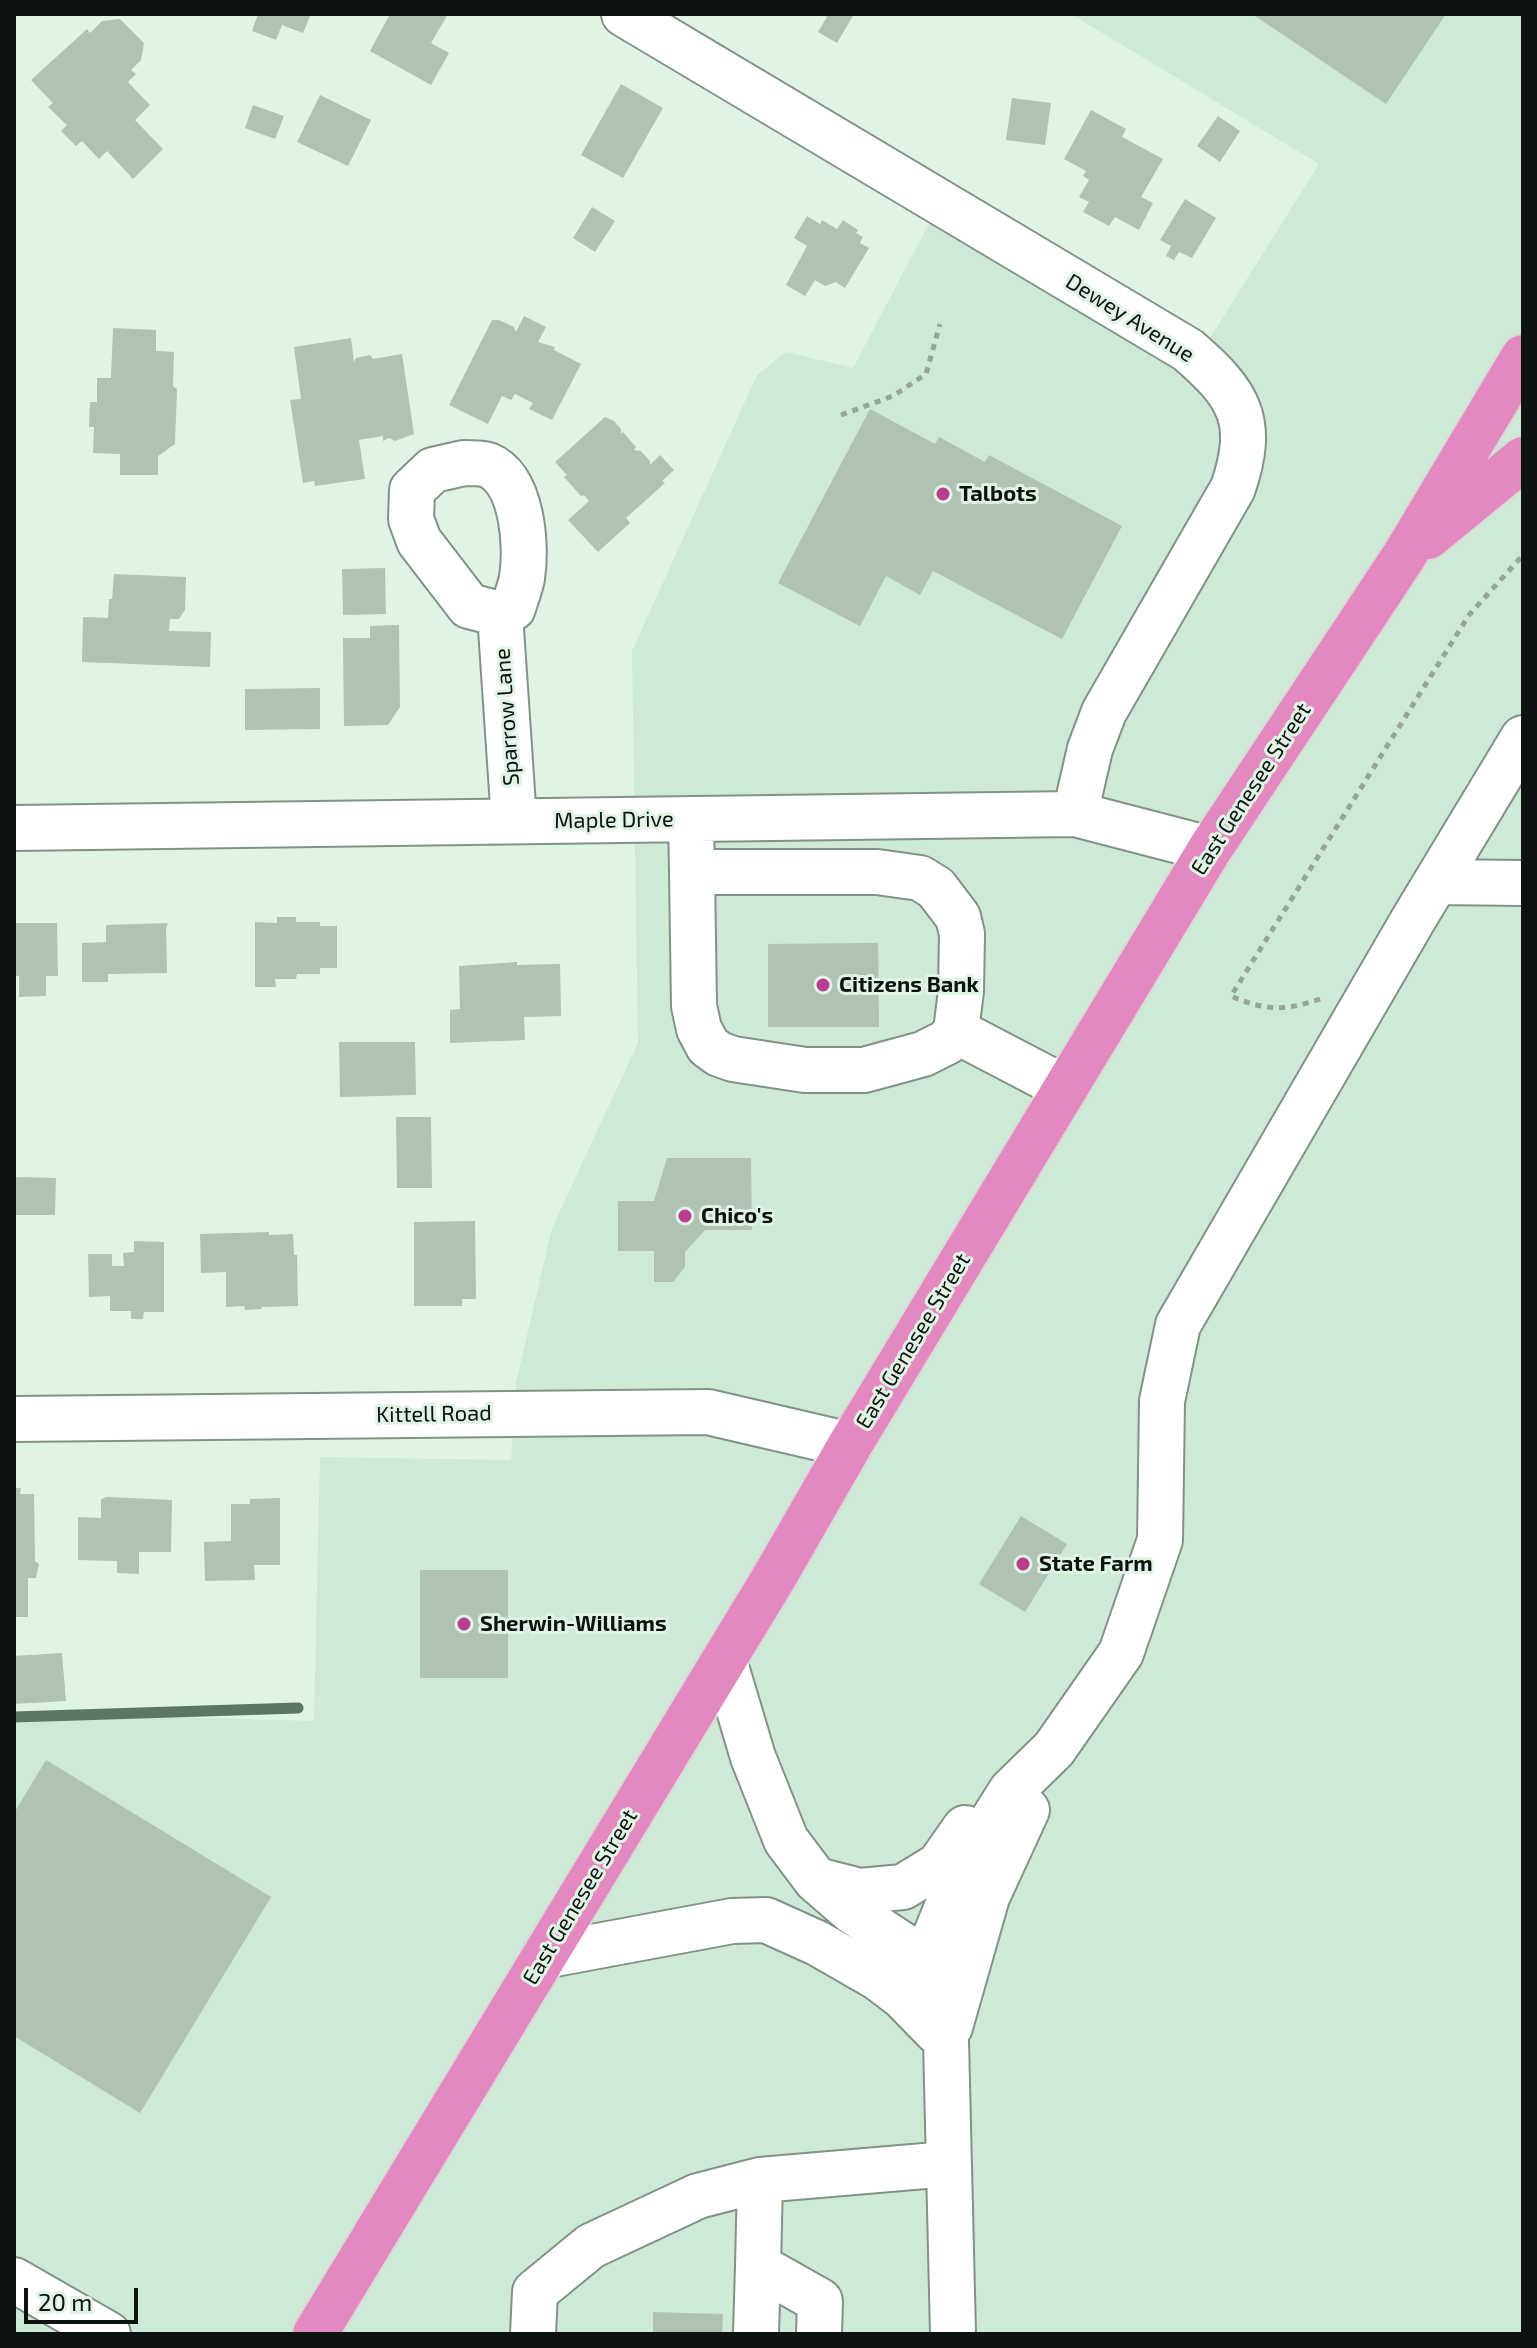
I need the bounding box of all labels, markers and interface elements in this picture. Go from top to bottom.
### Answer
street label: Dewey Avenue [1061,268,1199,368]
place label: Talbots [959,481,1037,507]
marker: Talbots [934,485,952,503]
street label: Sparrow Lane [489,647,525,787]
street label: East Genesee Street [1185,698,1317,880]
street label: Maple Drive [554,806,674,834]
place label: Citizens Bank [839,972,979,998]
marker: Citizens Bank [814,976,832,994]
place label: Chico's [701,1203,773,1229]
marker: Chico's [676,1207,694,1225]
street label: East Genesee Street [850,1249,976,1433]
street label: Kittell Road [376,1400,492,1428]
place label: State Farm [1039,1551,1153,1577]
marker: State Farm [1014,1555,1032,1573]
place label: Sherwin-Williams [480,1611,667,1637]
marker: Sherwin-Williams [455,1615,473,1633]
street label: East Genesee Street [517,1805,643,1989]
scale bar [28,2272,142,2322]
text: 20 m [38,2287,92,2316]

